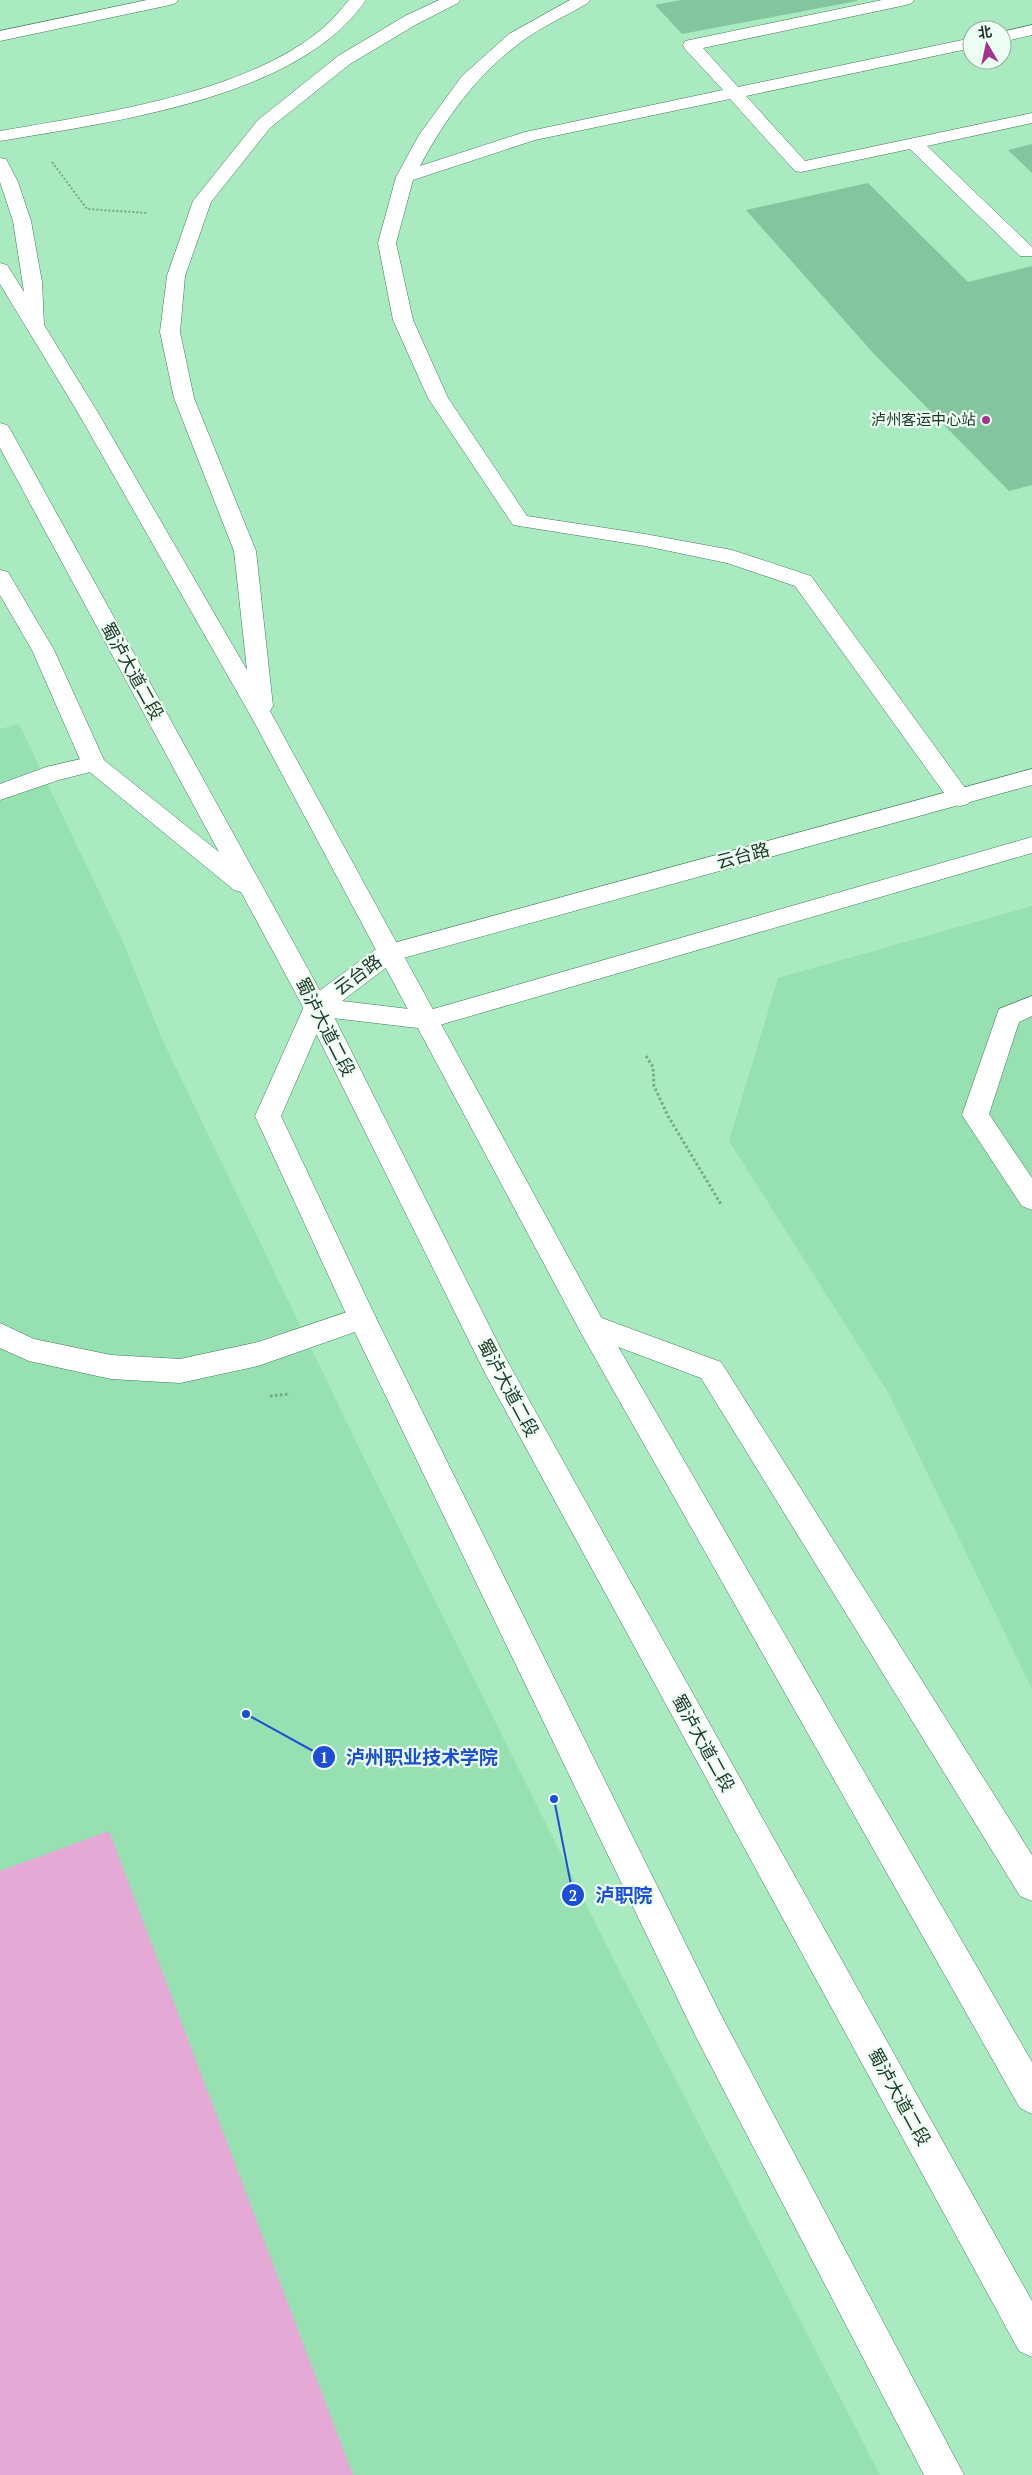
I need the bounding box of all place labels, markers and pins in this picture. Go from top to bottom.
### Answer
place label: 泸州客运中心站 [871,409,976,429]
marker: 泸州客运中心站 [980,414,992,426]
callout: 泸州职业技术学院 [311,1740,508,1774]
callout: 泸职院 [561,1878,663,1912]

